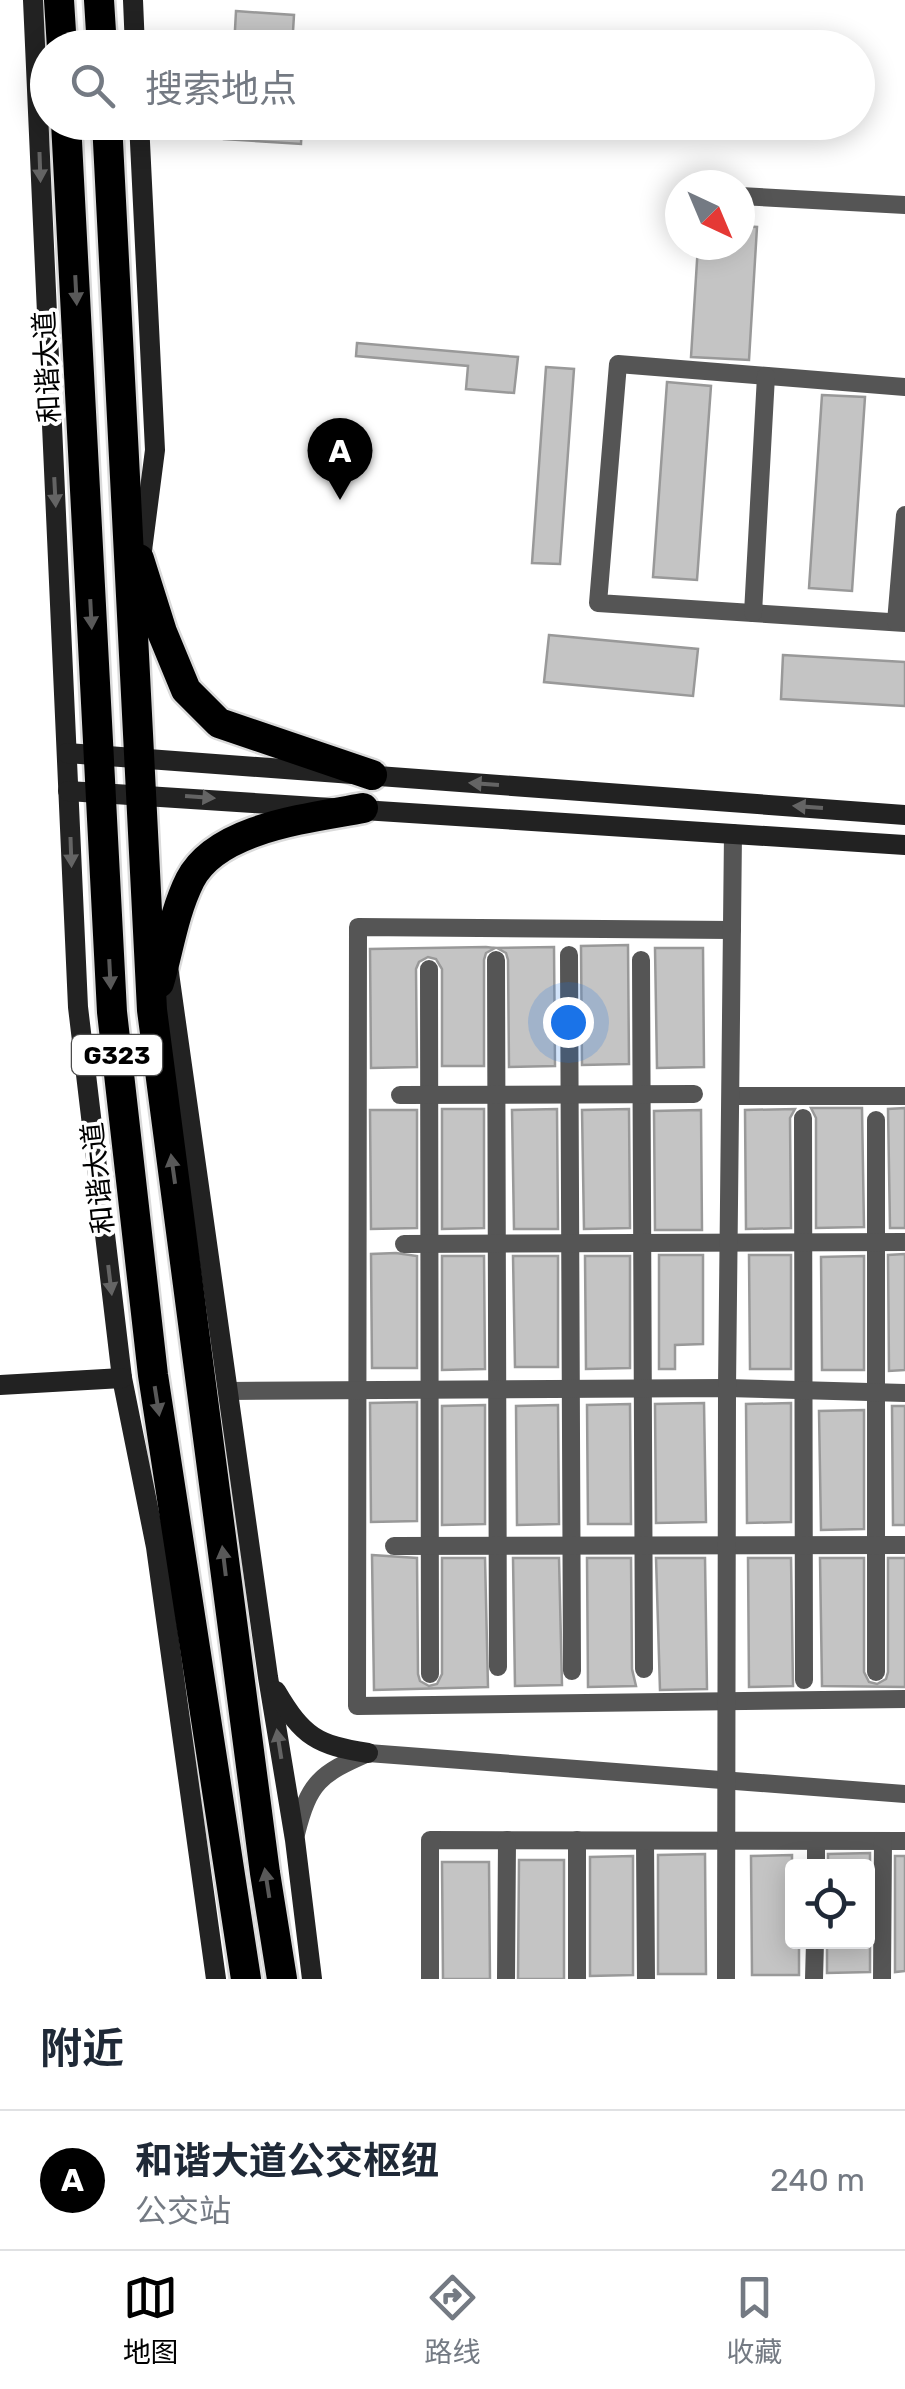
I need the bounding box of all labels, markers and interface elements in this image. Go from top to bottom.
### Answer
search box [30,30,875,140]
icon: search [65,58,120,113]
text: 搜索地点 [145,66,297,112]
one-way arrow [32,152,48,184]
north arrow [665,170,755,260]
one-way arrow [68,274,84,306]
street label: 和谐大道 [28,310,66,424]
pin: A [308,418,372,500]
one-way arrow [47,477,63,509]
one-way arrow [83,599,99,631]
one-way arrow [467,775,499,791]
one-way arrow [185,790,217,806]
one-way arrow [791,799,823,815]
one-way arrow [63,836,79,868]
one-way arrow [102,958,118,990]
your location [543,997,594,1048]
road number: G323 [72,1035,162,1075]
street label: 和谐大道 [76,1121,120,1235]
one-way arrow [165,1153,181,1184]
one-way arrow [102,1264,118,1296]
one-way arrow [150,1386,165,1418]
one-way arrow [216,1544,232,1576]
one-way arrow [271,1728,286,1759]
map controls [785,1859,875,1949]
button: locate [785,1859,875,1949]
one-way arrow [258,1866,274,1898]
text: 附近 [40,2024,124,2074]
text: 和谐大道公交枢纽 [135,2138,439,2184]
text: A [61,2161,84,2199]
text: 240 m [770,2161,865,2199]
text: 公交站 [135,2192,231,2230]
tab: 地图 [123,2270,179,2370]
tab: 路线 [424,2270,480,2370]
tab: 收藏 [726,2270,782,2370]

